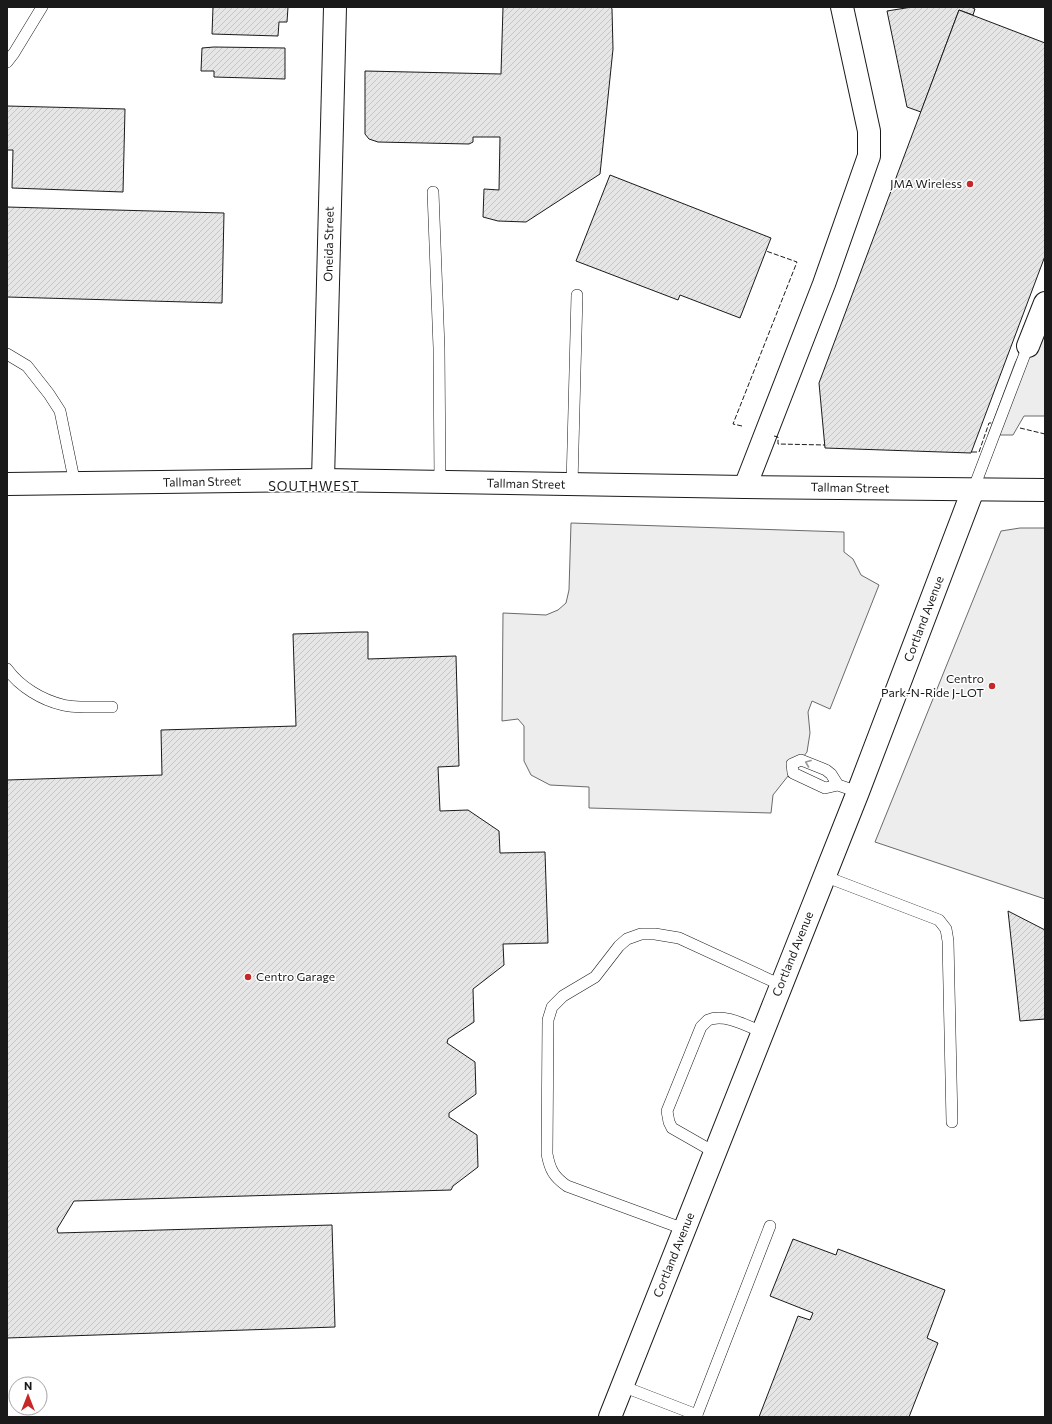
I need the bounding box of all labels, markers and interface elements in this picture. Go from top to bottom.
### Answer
place label: JMA Wireless [890,176,962,191]
marker: JMA Wireless [965,179,975,189]
street label: Oneida Street [320,206,336,282]
street label: Tallman Street [162,473,242,489]
street label: Tallman Street [486,475,566,491]
district label: SOUTHWEST [268,478,360,494]
street label: Tallman Street [810,479,890,495]
street label: Cortland Avenue [900,574,946,663]
place label: Centro Park-N-Ride J-LOT [881,671,984,700]
marker: Centro Park-N-Ride J-LOT [987,681,997,691]
one-way arrow [805,759,812,767]
street label: Cortland Avenue [769,909,816,998]
place label: Centro Garage [256,969,335,983]
marker: Centro Garage [243,972,253,982]
street label: Cortland Avenue [650,1210,697,1299]
north arrow [8,1376,48,1416]
text: N [24,1379,32,1392]

